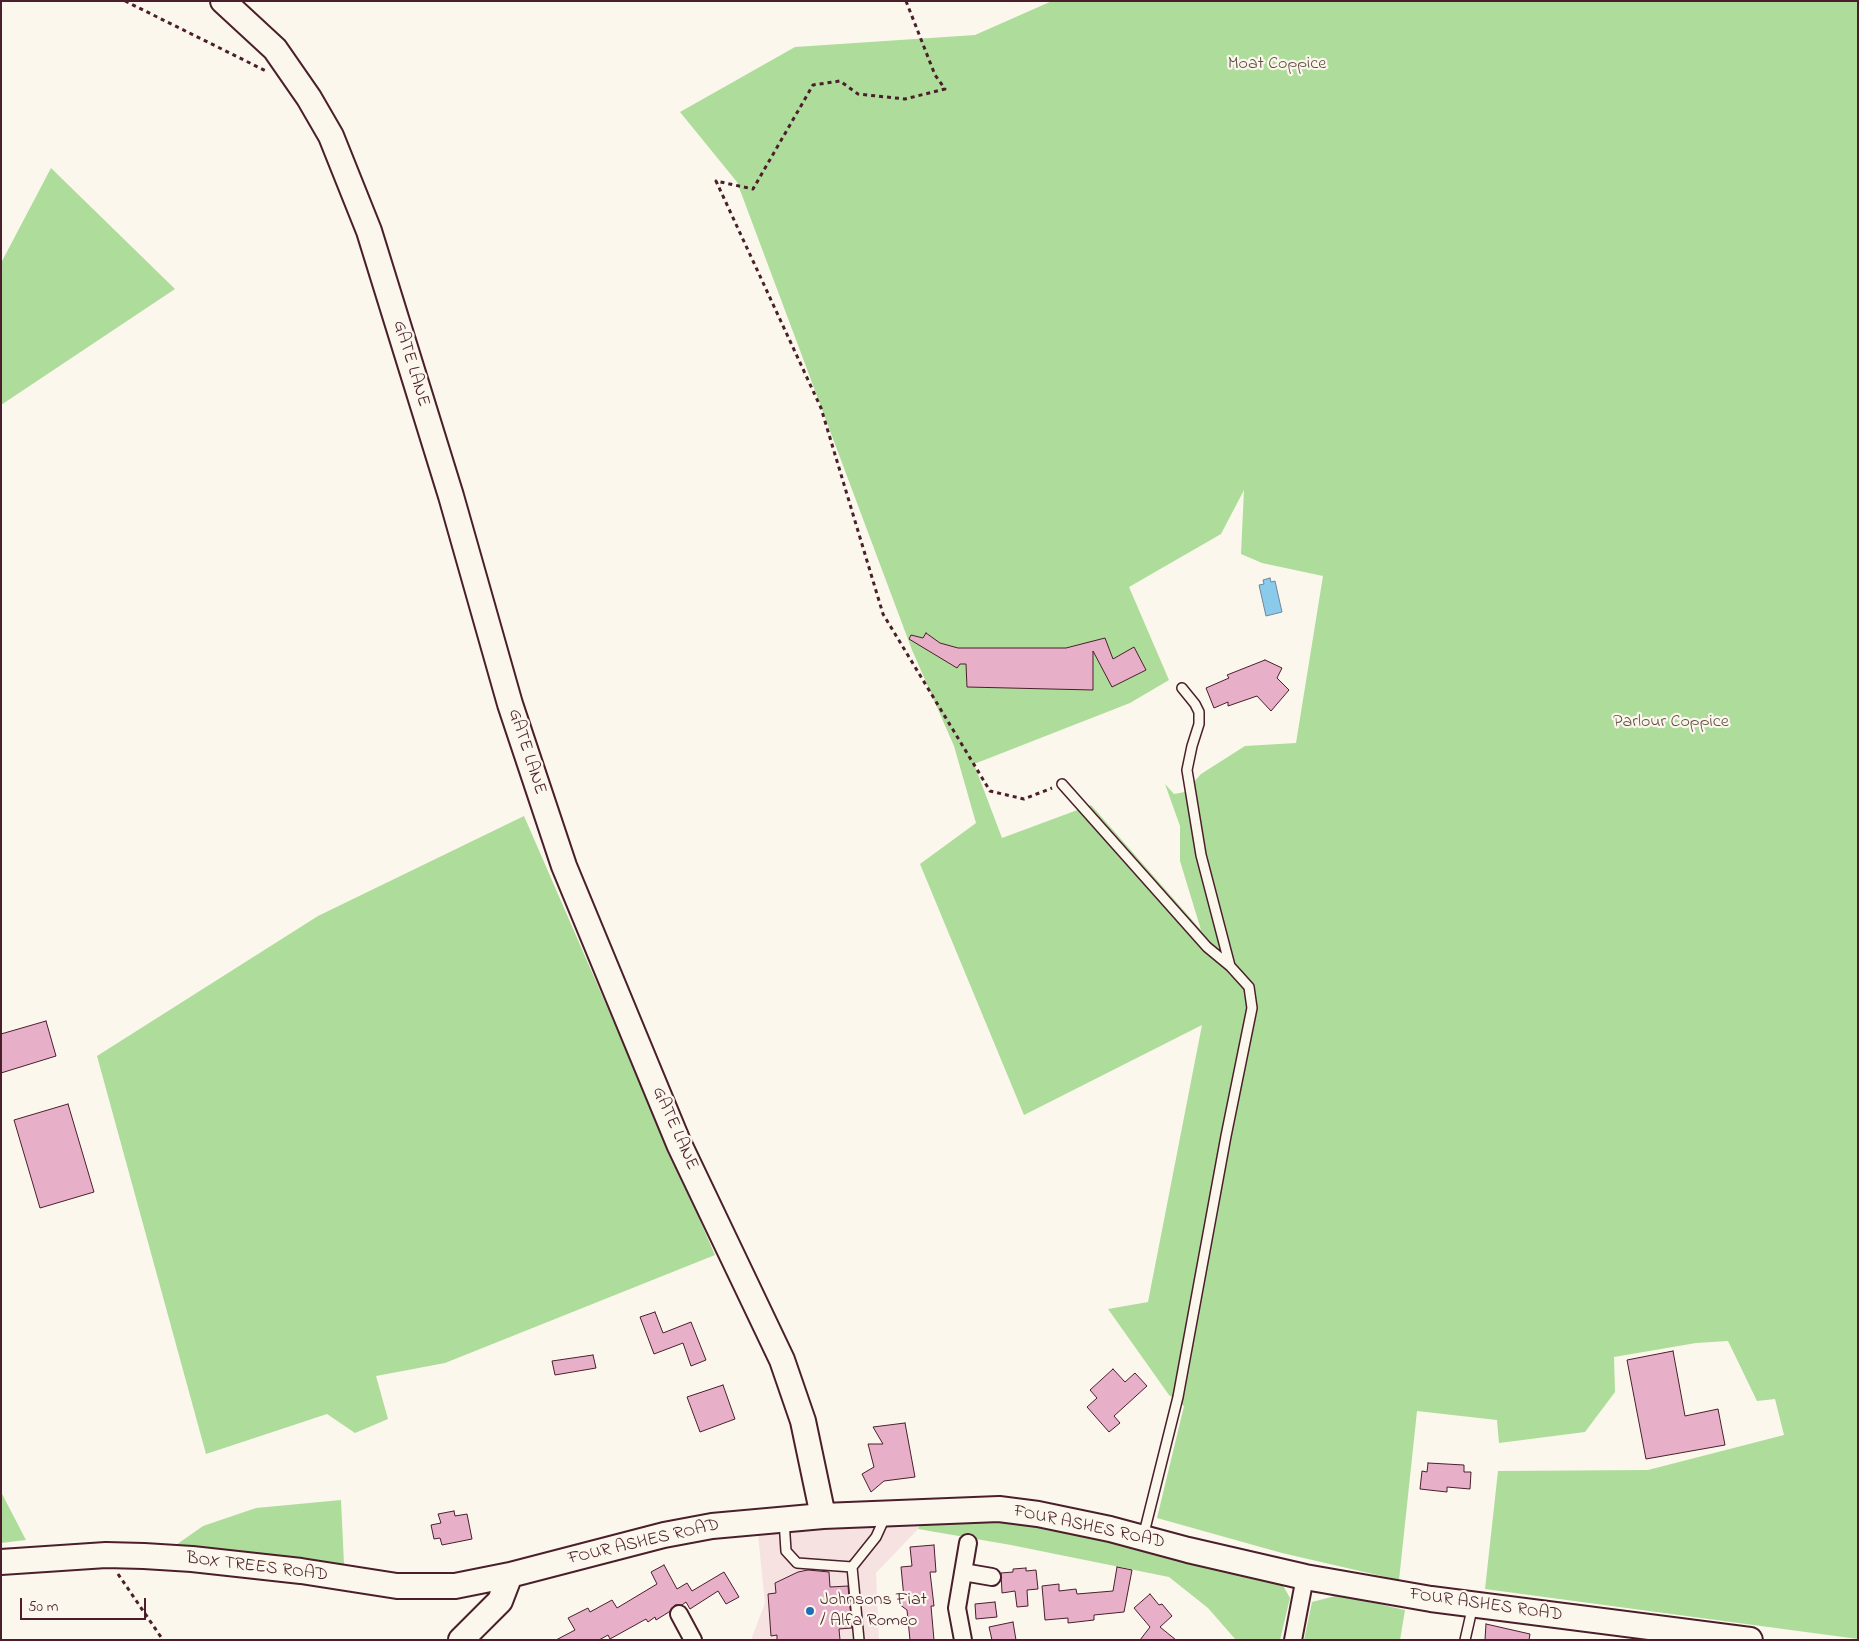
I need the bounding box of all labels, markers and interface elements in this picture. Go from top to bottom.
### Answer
park label: Moat Coppice [1228,54,1326,76]
street label: GATE LANE [387,318,433,410]
street label: GATE LANE [502,706,550,798]
park label: Parlour Coppice [1613,712,1729,734]
street label: GATE LANE [646,1084,702,1174]
street label: FOUR ASHES ROAD [1011,1501,1167,1555]
street label: FOUR ASHES ROAD [566,1515,722,1571]
street label: BOX TREES ROAD [185,1549,329,1587]
street label: FOUR ASHES ROAD [1408,1585,1564,1627]
scale bar [22,1588,149,1620]
place label: Johnsons Fiat / Alfa Romeo [820,1590,927,1632]
text: 50 m [28,1596,58,1618]
marker: Johnsons Fiat / Alfa Romeo [804,1605,816,1617]

